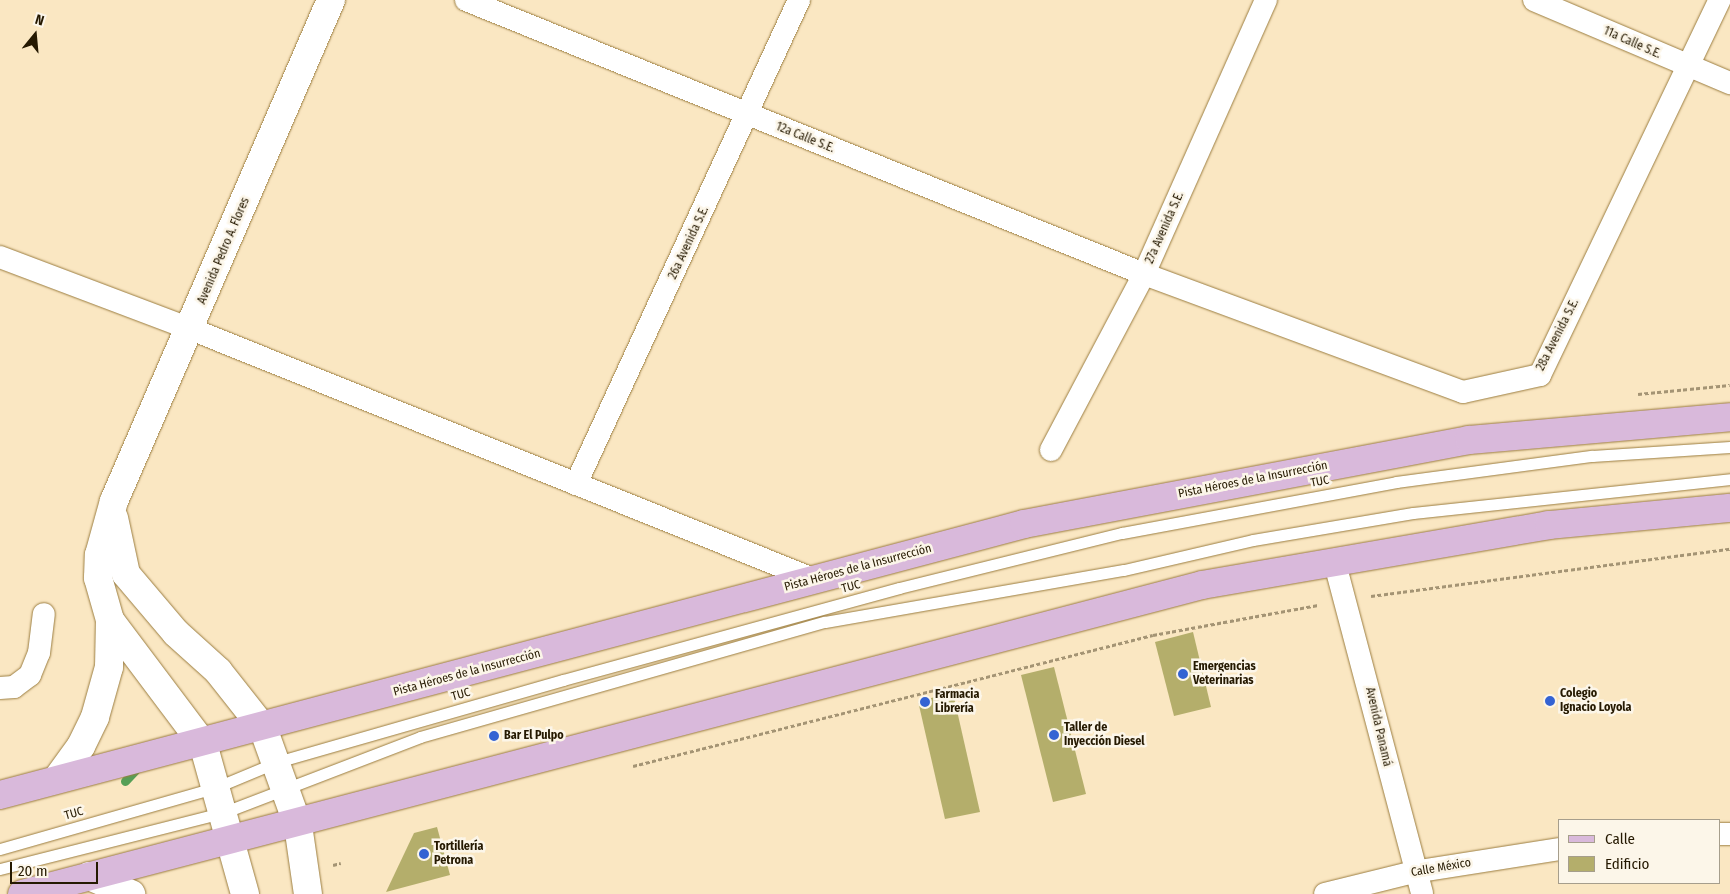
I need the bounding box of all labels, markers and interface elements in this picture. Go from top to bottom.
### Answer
north arrow [10,10,60,60]
text: N [33,11,46,30]
street label: 11a Calle S.E. [1601,24,1663,62]
street label: 12a Calle S.E. [774,120,836,156]
street label: 27a Avenida S.E. [1143,190,1187,266]
street label: Avenida Pedro A. Flores [195,196,253,306]
street label: 26a Avenida S.E. [666,204,712,282]
street label: 28a Avenida S.E. [1534,297,1582,373]
street label: Pista Héroes de la Insurrección [1177,458,1329,502]
street label: TUC [1309,473,1331,491]
street label: Pista Héroes de la Insurrección [783,541,933,595]
street label: TUC [840,578,862,596]
street label: Pista Héroes de la Insurrección [392,646,542,700]
place label: Emergencias Veterinarias [1193,660,1256,688]
marker: Emergencias Veterinarias [1177,668,1189,680]
street label: TUC [450,686,472,704]
street label: Avenida Panamá [1362,686,1394,768]
place label: Colegio Ignacio Loyola [1560,687,1632,715]
place label: Farmacia Librería [935,688,979,716]
marker: Colegio Ignacio Loyola [1544,695,1556,707]
marker: Farmacia Librería [919,696,931,708]
place label: Taller de Inyección Diesel [1064,721,1145,749]
place label: Bar El Pulpo [504,729,564,743]
marker: Taller de Inyección Diesel [1048,729,1060,741]
marker: Bar El Pulpo [488,730,500,742]
street label: TUC [63,805,85,823]
legend [1558,819,1720,884]
text: Calle [1605,830,1635,848]
place label: Tortillería Petrona [434,840,483,868]
marker: Tortillería Petrona [418,848,430,860]
scale bar [12,852,100,884]
text: Edificio [1605,855,1650,873]
street label: Calle México [1410,856,1472,880]
text: 20 m [18,862,48,880]

